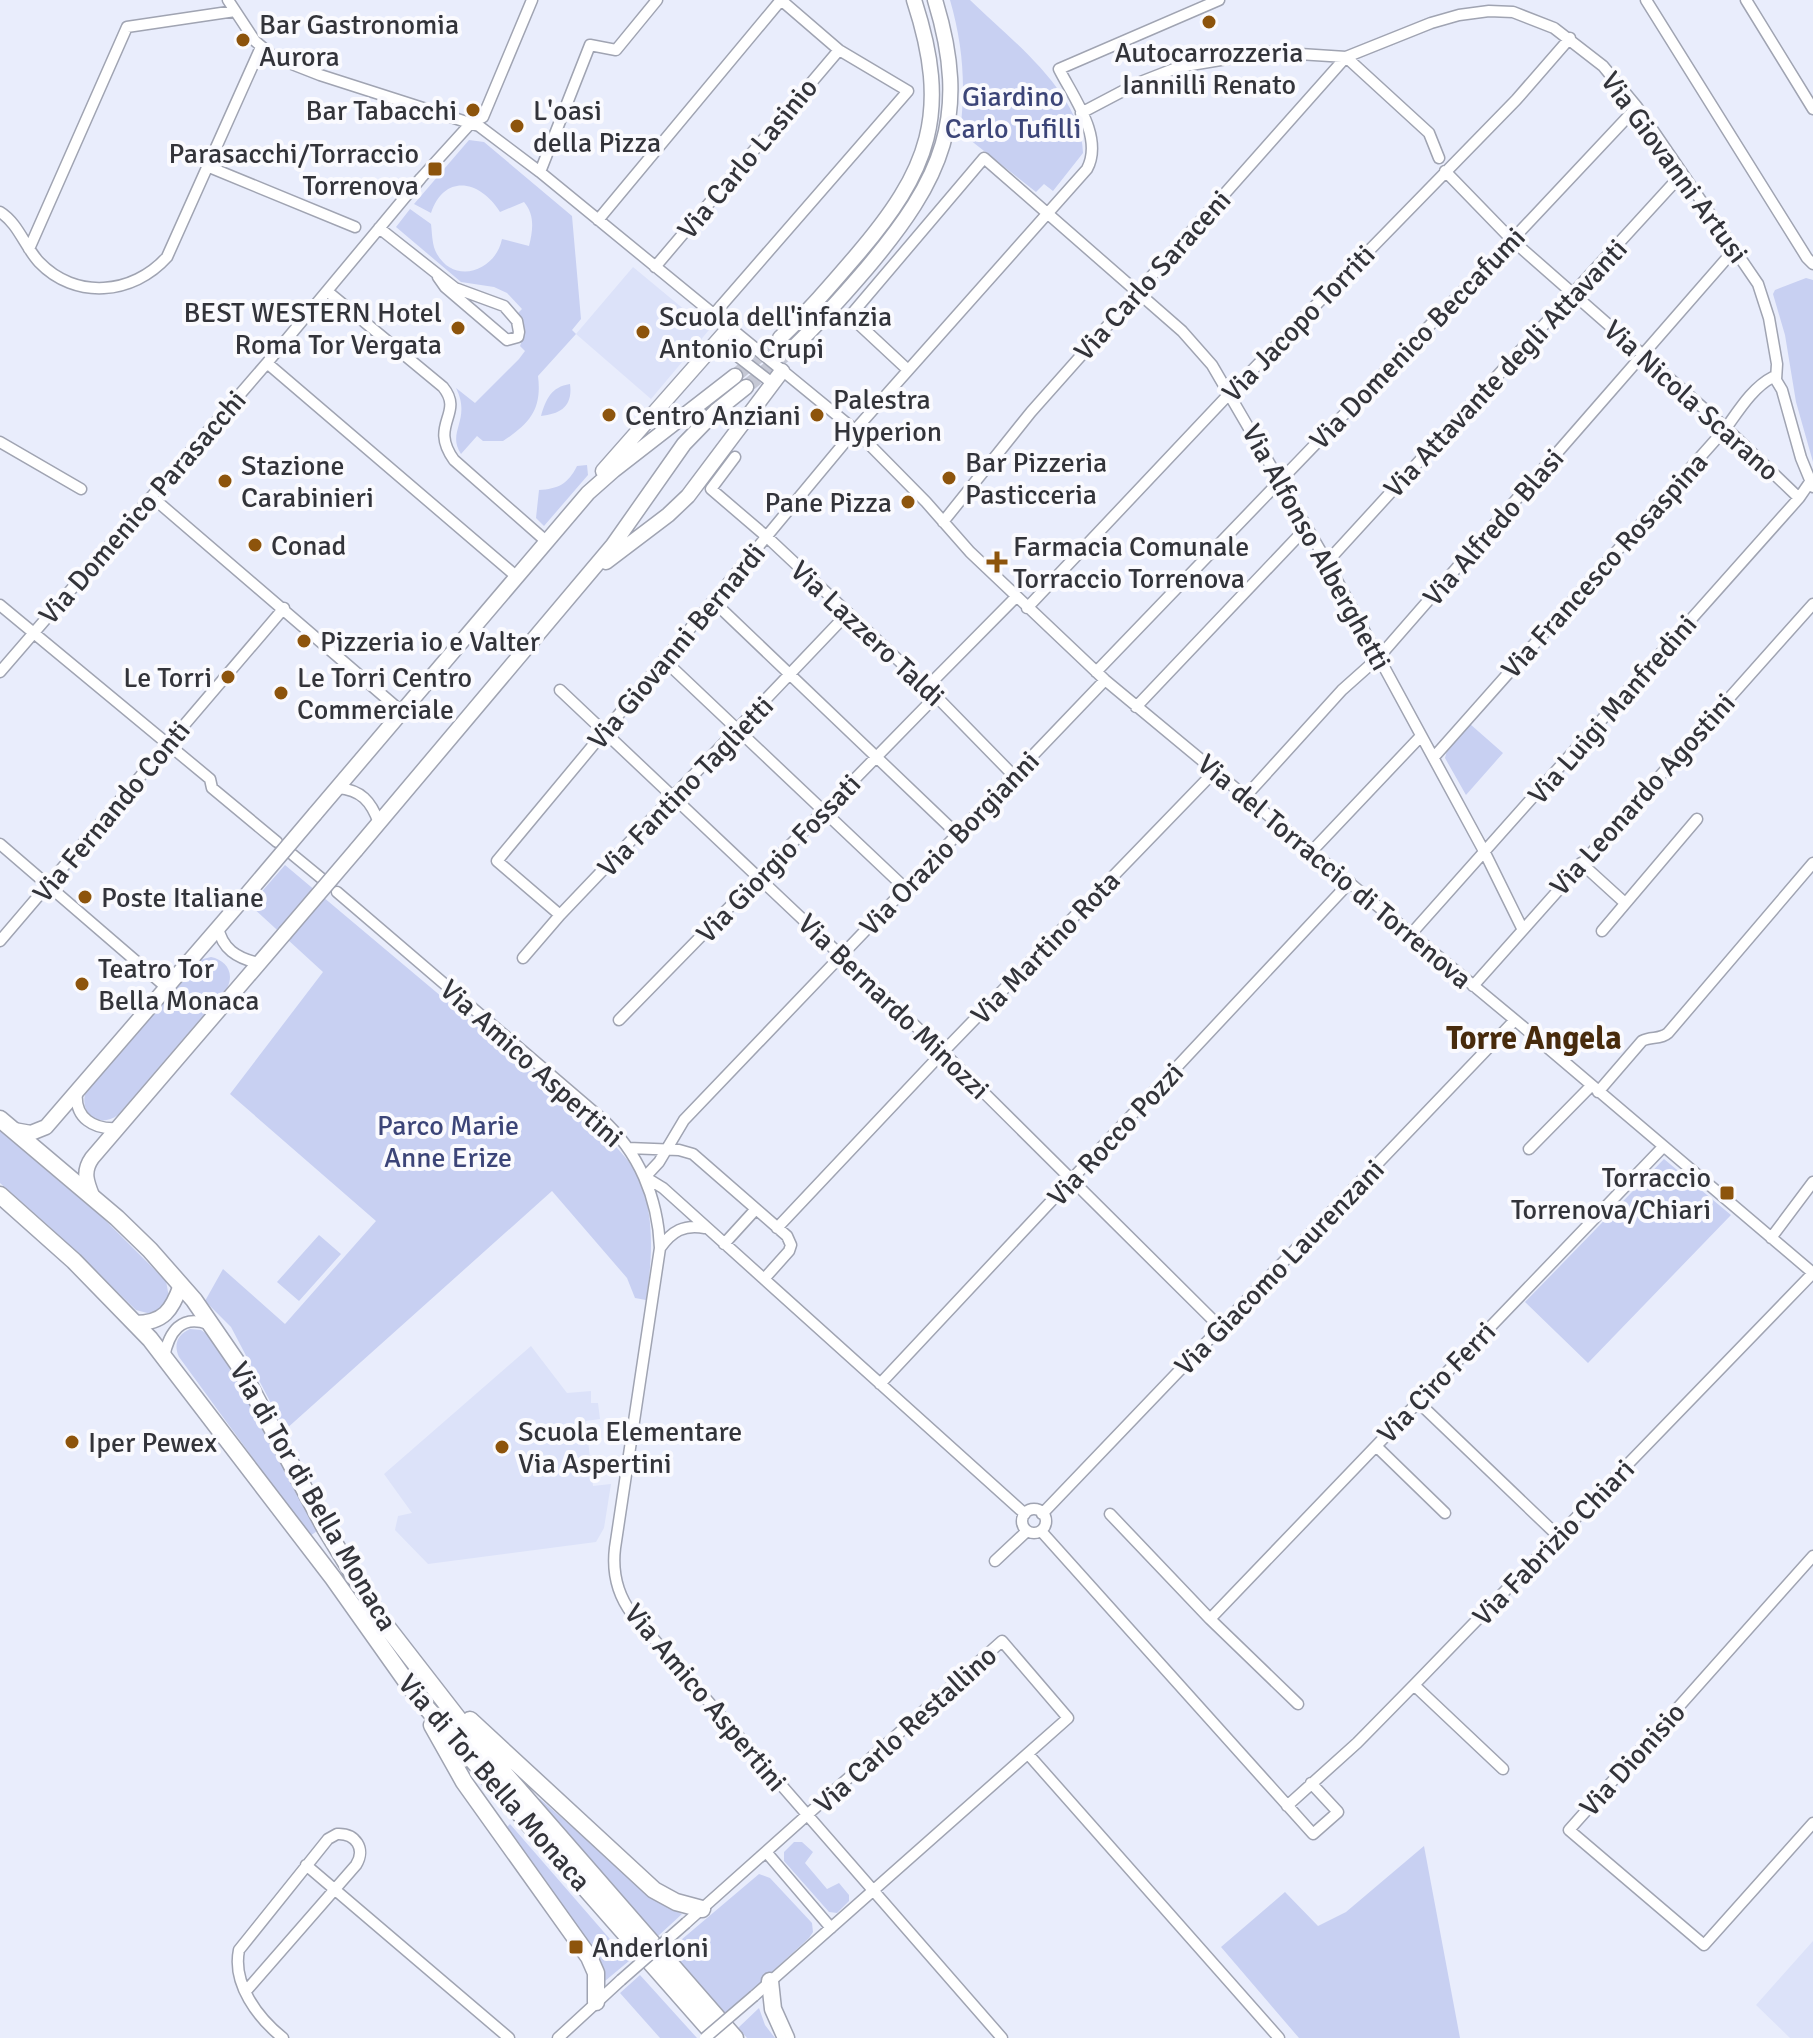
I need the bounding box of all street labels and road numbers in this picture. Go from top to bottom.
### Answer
street label: Via Giovanni Artusi [1593,65,1755,270]
street label: Via Carlo Lasinio [671,71,825,246]
street label: Via Carlo Saraceni [1067,183,1238,368]
street label: Via Domenico Beccafumi [1303,221,1533,457]
street label: Via Attavante degli Attavanti [1377,232,1634,505]
street label: Via Jacopo Torriti [1215,238,1382,409]
street label: Via Nicola Scarano [1597,313,1786,488]
street label: Via Domenico Parasacchi [32,384,254,632]
street label: Via Alfonso Alberghetti [1234,418,1398,676]
street label: Via Alfredo Blasi [1416,442,1571,613]
street label: Via Francesco Rosaspina [1494,446,1715,686]
street label: Via Giovanni Bernardi [581,537,773,756]
street label: Via Lazzero Taldi [783,554,951,714]
street label: Via Luigi Manfredini [1521,608,1704,811]
street label: Via Leonardo Agostini [1543,686,1743,903]
street label: Via Fantino Taglietti [591,689,781,884]
street label: Via Fernando Conti [26,714,198,909]
street label: Via Orazio Borgianni [853,744,1047,943]
street label: Via del Torraccio di Torrenova [1190,747,1478,997]
street label: Via Giorgio Fossati [690,767,868,950]
street label: Via Martino Rota [964,864,1127,1031]
street label: Via Bernardo Minozzi [791,907,996,1107]
street label: Via Amico Aspertini [433,973,630,1155]
street label: Via Rocco Pozzi [1041,1056,1191,1213]
street label: Via Giacomo Laurenzani [1168,1153,1392,1383]
street label: Via Ciro Ferri [1370,1315,1503,1450]
street label: Via di Tor di Bella Monaca [222,1356,404,1637]
street label: Via Fabrizio Chiari [1466,1452,1642,1633]
street label: Via Amico Aspertini [617,1597,794,1798]
street label: Via Carlo Restallino [807,1639,1004,1821]
street label: Via di Tor Bella Monaca [391,1667,598,1898]
street label: Via Dionisio [1573,1696,1693,1824]

